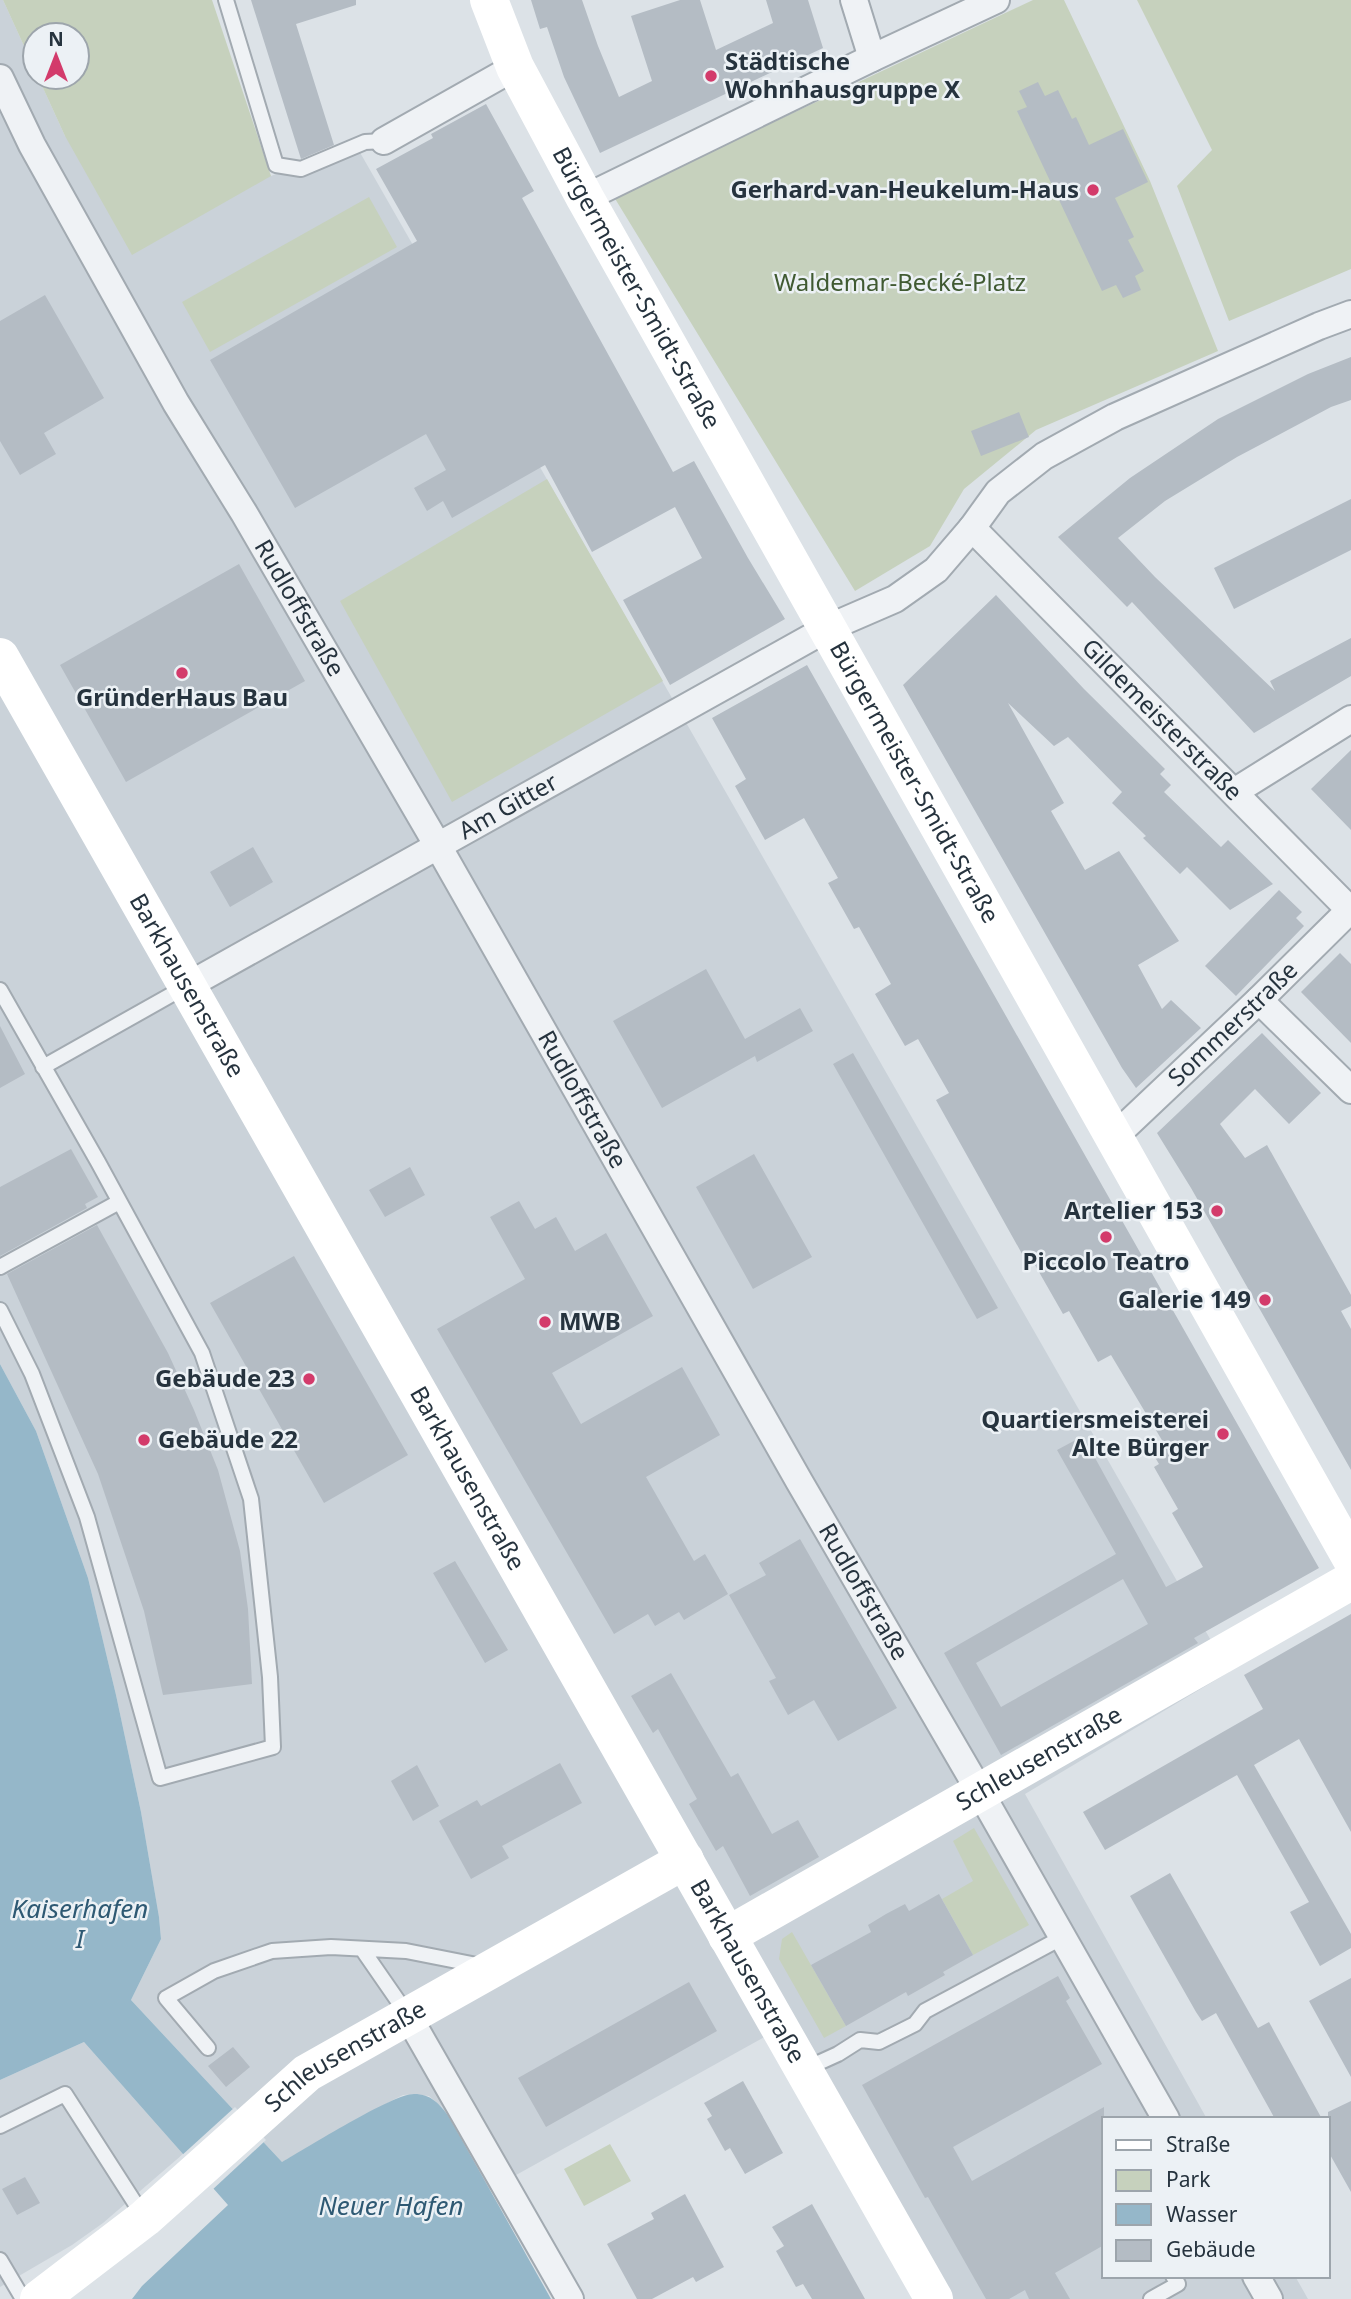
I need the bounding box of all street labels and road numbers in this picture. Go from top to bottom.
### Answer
street label: Bürgermeister-Smidt-Straße [546,140,730,434]
street label: Rudloffstraße [248,533,354,682]
street label: Gildemeisterstraße [1075,631,1251,807]
street label: Bürgermeister-Smidt-Straße [823,635,1008,928]
street label: Am Gitter [452,764,563,846]
street label: Barkhausenstraße [123,887,254,1083]
street label: Sommerstraße [1160,953,1304,1093]
street label: Rudloffstraße [531,1024,636,1174]
street label: Barkhausenstraße [403,1380,534,1576]
street label: Rudloffstraße [812,1516,918,1666]
street label: Schleusenstraße [949,1697,1127,1817]
street label: Barkhausenstraße [683,1873,814,2068]
street label: Schleusenstraße [256,1991,431,2119]

